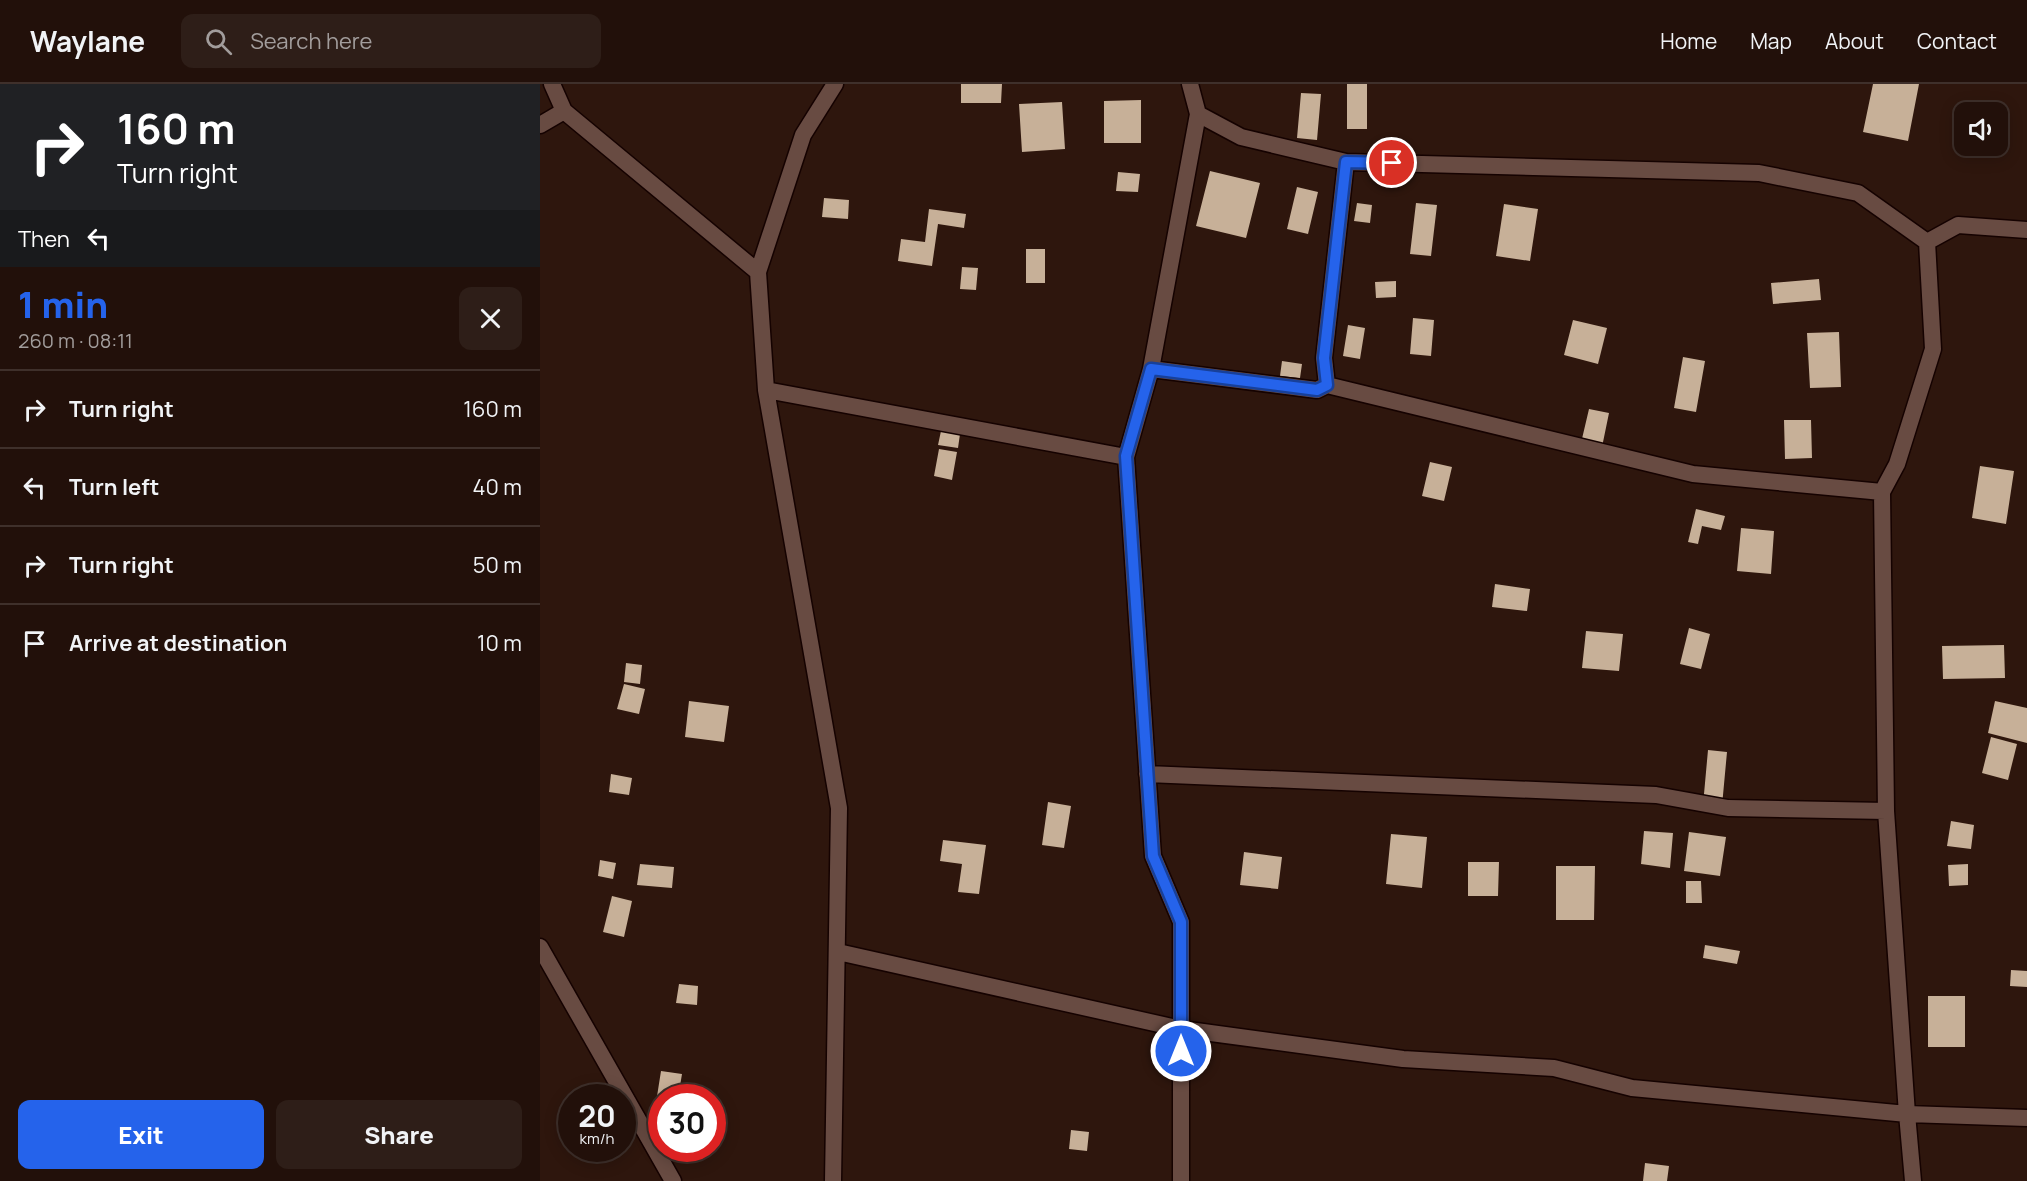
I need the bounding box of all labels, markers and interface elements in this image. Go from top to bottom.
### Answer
search box [181,14,601,68]
text: Waylane [30,22,145,60]
icon: search [202,25,235,58]
text: Search here [250,26,372,56]
text: Home [1660,27,1717,55]
text: Map [1750,27,1792,55]
text: About [1825,27,1884,55]
text: Contact [1917,27,1997,55]
text: 160 m [117,99,235,157]
map controls [1954,102,2008,156]
button: sound [1954,102,2008,156]
icon: right [18,108,96,186]
pin [1366,137,1417,188]
icon: arrive [1375,146,1408,179]
text: Turn right [117,154,238,191]
icon: left [82,222,115,255]
text: Then [18,224,70,254]
text: 1 min [18,280,108,329]
button: close [459,287,522,350]
text: 260 m · 08:11 [18,327,133,354]
icon: right [18,393,51,426]
text: Turn right [69,394,174,424]
text: 160 m [463,394,522,424]
icon: left [18,471,51,504]
text: Turn left [69,472,159,502]
text: 40 m [473,472,522,502]
icon: right [18,549,51,582]
text: Turn right [69,550,174,580]
text: 50 m [473,550,522,580]
icon: arrive [18,627,51,660]
text: Arrive at destination [69,628,287,658]
text: 10 m [477,628,522,658]
position arrow [1149,1019,1213,1083]
speed limit sign: 30 [648,1084,726,1162]
text: 20 [578,1095,616,1136]
button: Exit [18,1100,264,1169]
button: Share [276,1100,522,1169]
text: km/h [580,1128,614,1149]

